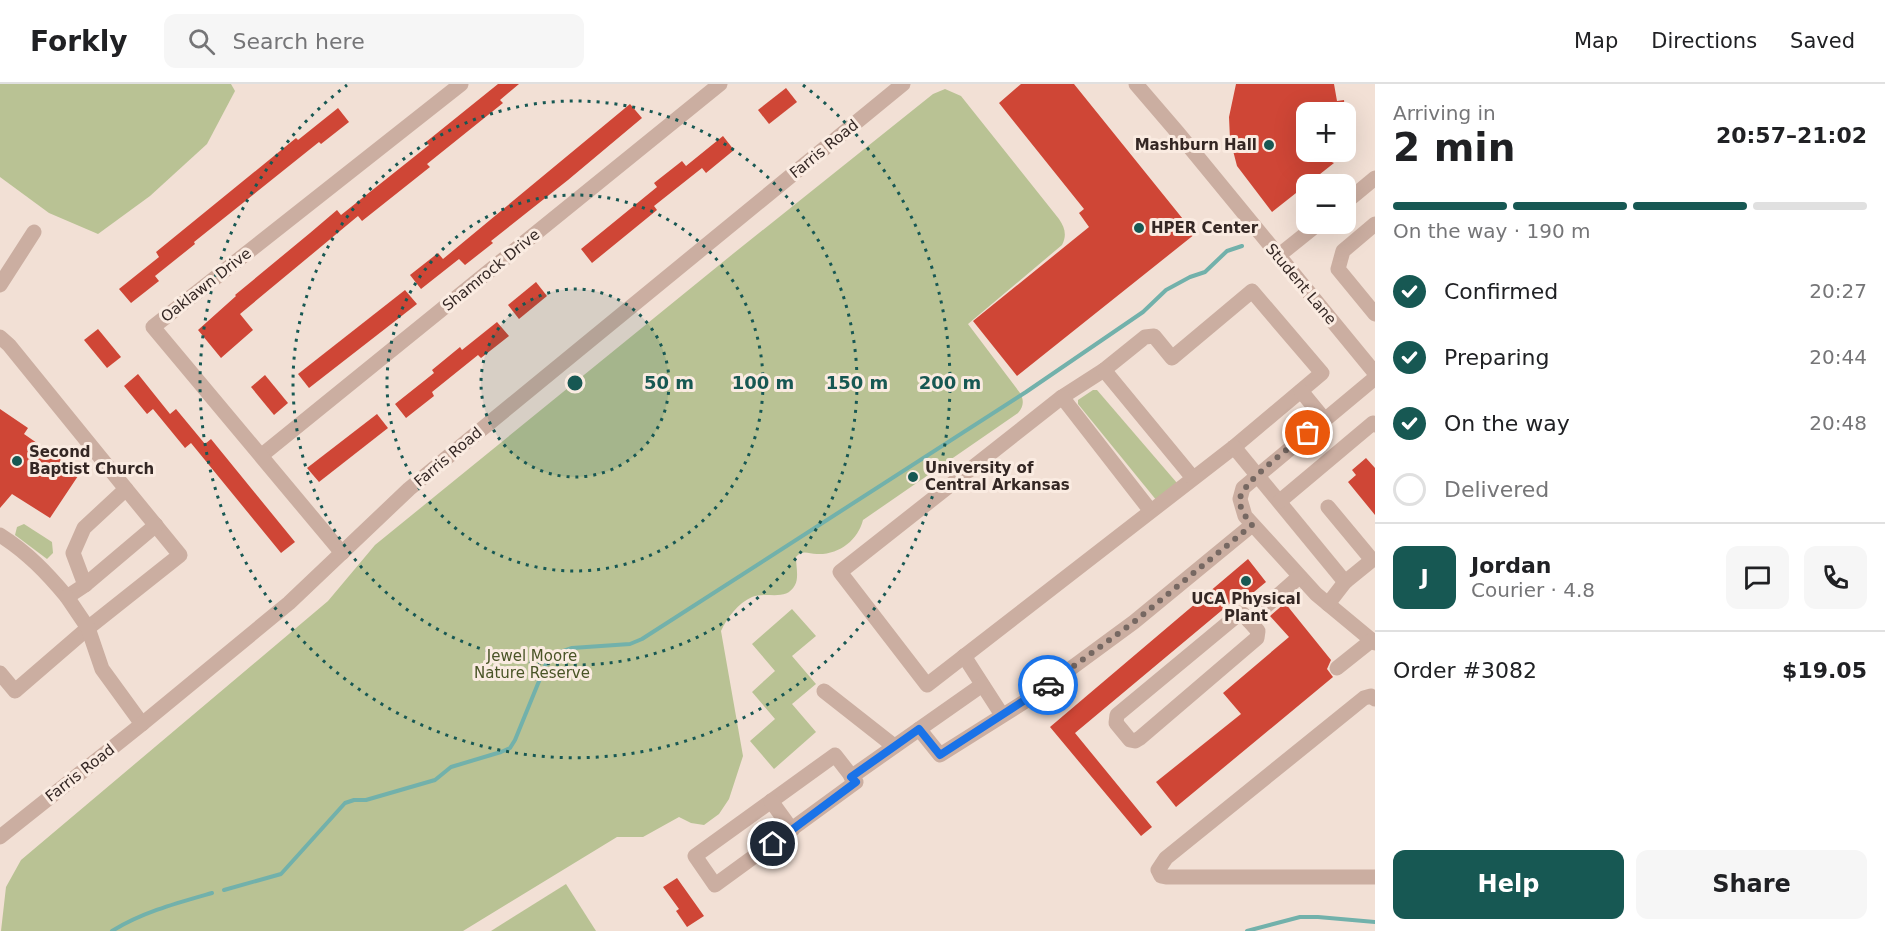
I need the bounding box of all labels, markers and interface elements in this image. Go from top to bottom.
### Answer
search box [164,14,584,68]
text: Forkly [30,25,128,58]
icon: search [185,25,218,58]
text: Search here [233,29,365,54]
text: Map [1574,29,1618,53]
text: Directions [1651,29,1757,53]
text: Saved [1790,29,1855,53]
text: Arriving in [1393,101,1496,125]
map controls [1296,102,1356,234]
button: + [1296,102,1356,162]
street label: Farris Road [786,116,862,182]
text: 20:57–21:02 [1716,123,1867,148]
text: 2 min [1393,125,1515,170]
place label: Mashburn Hall [1135,136,1257,154]
marker: Mashburn Hall [1262,138,1276,152]
button: − [1296,174,1356,234]
place label: HPER Center [1151,219,1259,237]
text: On the way · 190 m [1393,219,1591,243]
marker: HPER Center [1132,221,1146,235]
street label: Shamrock Drive [439,225,543,315]
street label: Student Lane [1262,240,1340,328]
street label: Oaklawn Drive [157,244,255,326]
icon: check [1393,275,1426,308]
text: Confirmed [1444,279,1558,304]
text: 20:27 [1809,279,1867,303]
icon: check [1393,341,1426,374]
text: Preparing [1444,345,1550,370]
text: 20:44 [1809,345,1867,369]
text: 50 m [644,372,694,393]
text: 100 m [732,372,794,393]
text: 150 m [826,372,888,393]
text: 200 m [919,372,981,393]
centre of rings [565,373,585,393]
pin [1282,407,1333,458]
icon: check [1393,407,1426,440]
text: On the way [1444,411,1570,436]
text: 20:48 [1809,411,1867,435]
icon: bag [1291,416,1324,449]
street label: Farris Road [410,423,486,491]
place label: Second Baptist Church [29,443,154,478]
marker: Second Baptist Church [10,454,24,468]
place label: University of Central Arkansas [925,459,1070,494]
marker: University of Central Arkansas [906,470,920,484]
text: Delivered [1444,477,1549,502]
button: chat [1726,546,1789,609]
button: phone [1804,546,1867,609]
text: Jordan [1471,553,1551,578]
text: J [1420,565,1429,590]
marker: UCA Physical Plant [1239,574,1253,588]
text: Courier · 4.8 [1471,578,1595,602]
place label: UCA Physical Plant [1191,590,1301,625]
park label: Jewel Moore Nature Reserve [474,647,590,682]
courier [1018,655,1078,715]
text: Order #3082 [1393,658,1537,683]
text: $19.05 [1782,658,1867,683]
icon: car [1032,669,1065,702]
street label: Farris Road [42,740,118,806]
pin [747,818,798,869]
icon: home [756,827,789,860]
button: Help [1393,850,1624,919]
button: Share [1636,850,1867,919]

